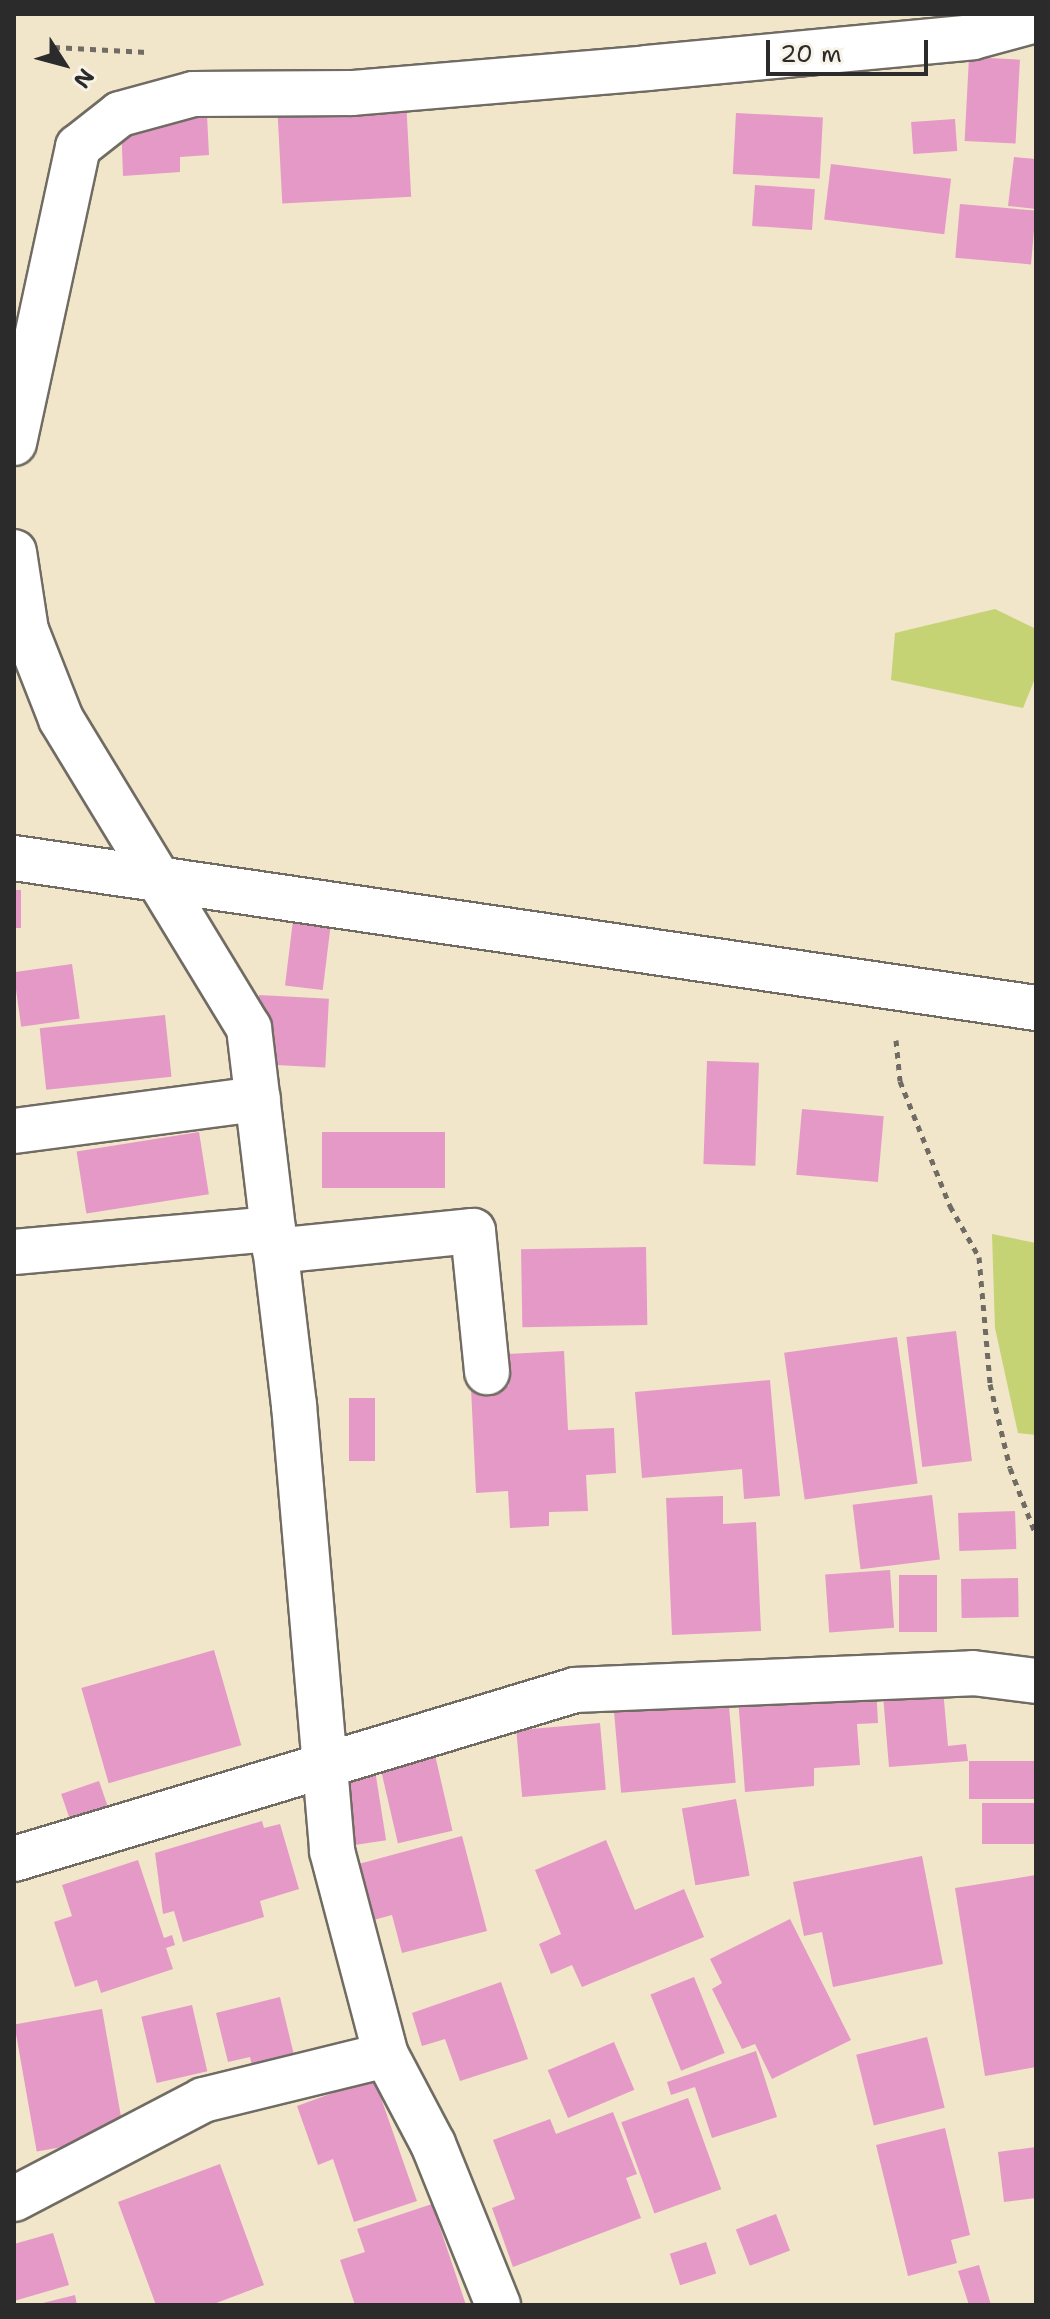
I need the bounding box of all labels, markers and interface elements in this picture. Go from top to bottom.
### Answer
north arrow [24,24,104,104]
scale bar [770,24,932,74]
text: 20 m [780,38,842,70]
text: N [67,63,101,94]

